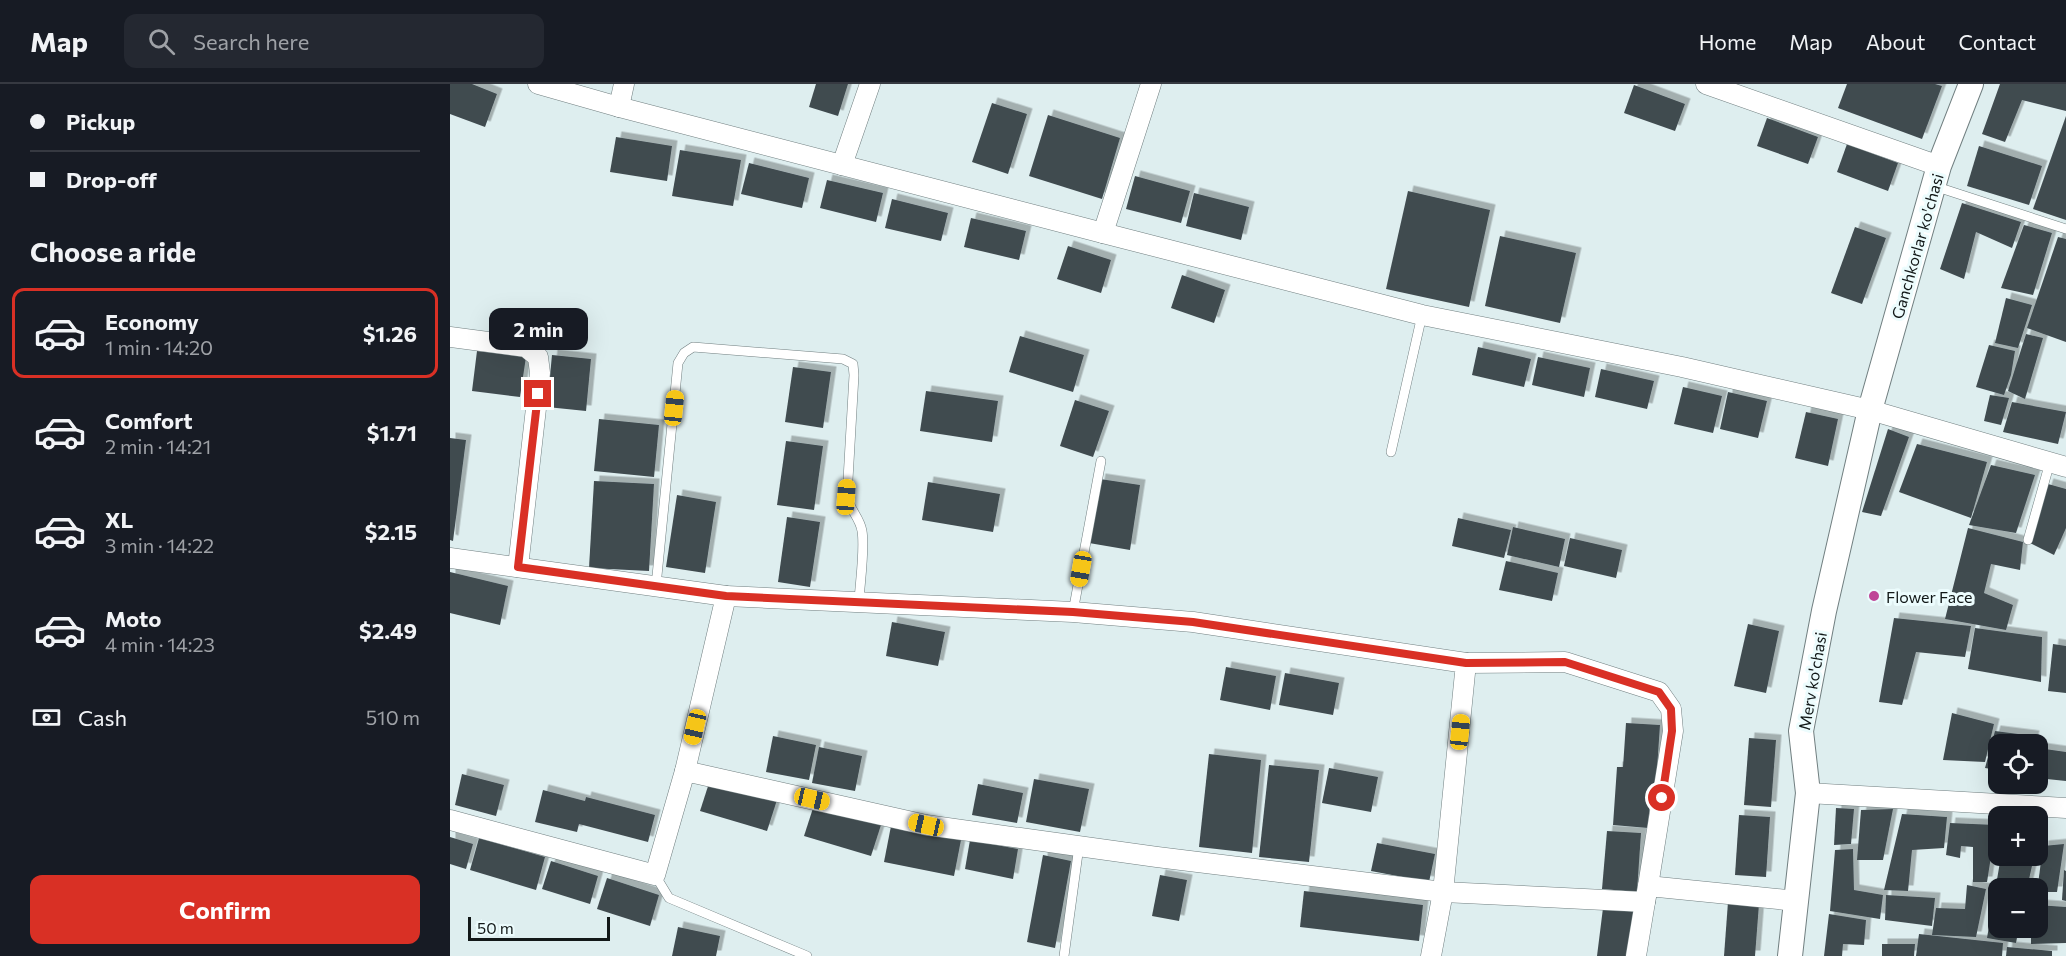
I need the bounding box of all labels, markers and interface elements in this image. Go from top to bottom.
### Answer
search box [124,14,544,68]
text: Map [30,24,88,58]
icon: search [145,25,178,58]
text: Search here [193,28,309,55]
text: Home [1699,29,1756,54]
text: Map [1789,29,1833,54]
text: About [1866,29,1925,54]
text: Contact [1958,29,2036,54]
text: Pickup [66,108,135,135]
text: Drop-off [66,166,157,193]
street label: Ganchkorlar ko'chasi [1887,171,1947,321]
text: Choose a ride [30,235,196,268]
icon: car [33,306,87,360]
callout: 2 min [488,307,588,349]
text: Economy [105,308,199,335]
text: 2 min [514,317,563,341]
text: $1.26 [363,320,417,347]
text: 1 min · 14:20 [105,335,213,359]
route end [524,380,551,407]
car [663,389,685,427]
icon: car [33,405,87,459]
text: Comfort [105,407,193,434]
text: $1.71 [367,419,417,446]
text: 2 min · 14:21 [105,434,211,458]
car [836,478,856,516]
icon: car [33,504,87,558]
text: XL [105,506,133,533]
text: $2.15 [365,518,417,545]
text: 3 min · 14:22 [105,533,214,557]
car [1069,550,1093,588]
place label: Flower Face [1886,587,1973,606]
marker: Flower Face [1867,589,1881,603]
icon: car [33,603,87,657]
text: Moto [105,605,161,632]
text: $2.49 [359,617,417,644]
street label: Merv ko'chasi [1794,630,1830,732]
text: 4 min · 14:23 [105,632,215,656]
icon: cash [30,701,63,734]
text: Cash [78,704,127,731]
text: 510 m [366,705,420,729]
car [682,707,708,747]
car [1449,713,1471,751]
map controls [1988,734,2048,938]
button: locate [1988,734,2048,794]
route start [1648,784,1675,811]
car [792,786,832,812]
button: + [1988,806,2048,866]
car [906,812,946,838]
button: Confirm [30,875,420,944]
button: − [1988,878,2048,938]
scale bar [468,914,610,942]
text: 50 m [477,918,514,937]

